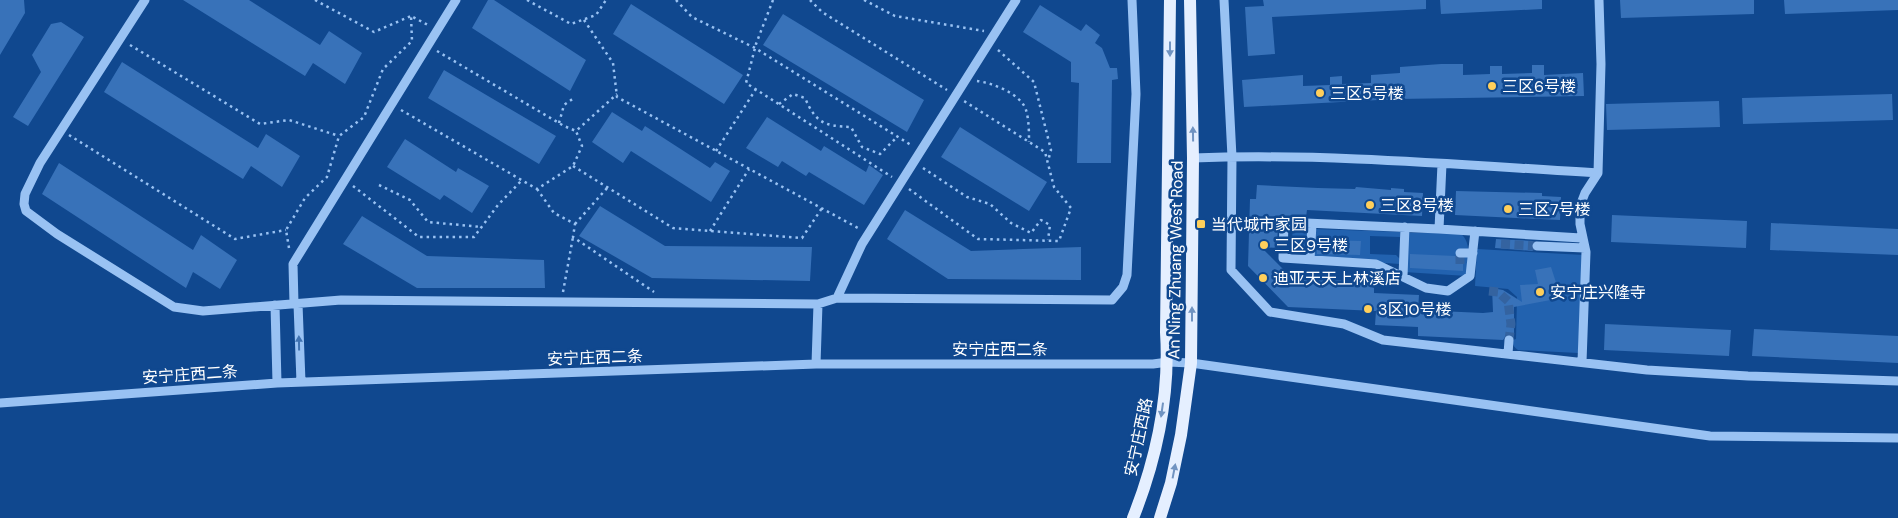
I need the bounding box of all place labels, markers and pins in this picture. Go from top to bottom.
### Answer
place label: 三区6号楼 [1502,76,1576,97]
marker: 三区6号楼 [1486,80,1498,92]
place label: 三区5号楼 [1330,83,1404,104]
marker: 三区5号楼 [1314,87,1326,99]
place label: 三区8号楼 [1380,195,1454,216]
marker: 三区8号楼 [1364,199,1376,211]
place label: 三区7号楼 [1518,199,1591,220]
marker: 三区7号楼 [1502,203,1514,215]
place label: 当代城市家园 [1211,214,1307,235]
marker: 当代城市家园 [1195,218,1207,230]
place label: 三区9号楼 [1274,235,1348,256]
marker: 三区9号楼 [1258,239,1270,251]
place label: 迪亚天天上林溪店 [1273,268,1401,289]
marker: 迪亚天天上林溪店 [1257,272,1269,284]
place label: 安宁庄兴隆寺 [1550,282,1646,303]
marker: 安宁庄兴隆寺 [1534,286,1546,298]
place label: 3区10号楼 [1378,299,1451,320]
marker: 3区10号楼 [1362,303,1374,315]

